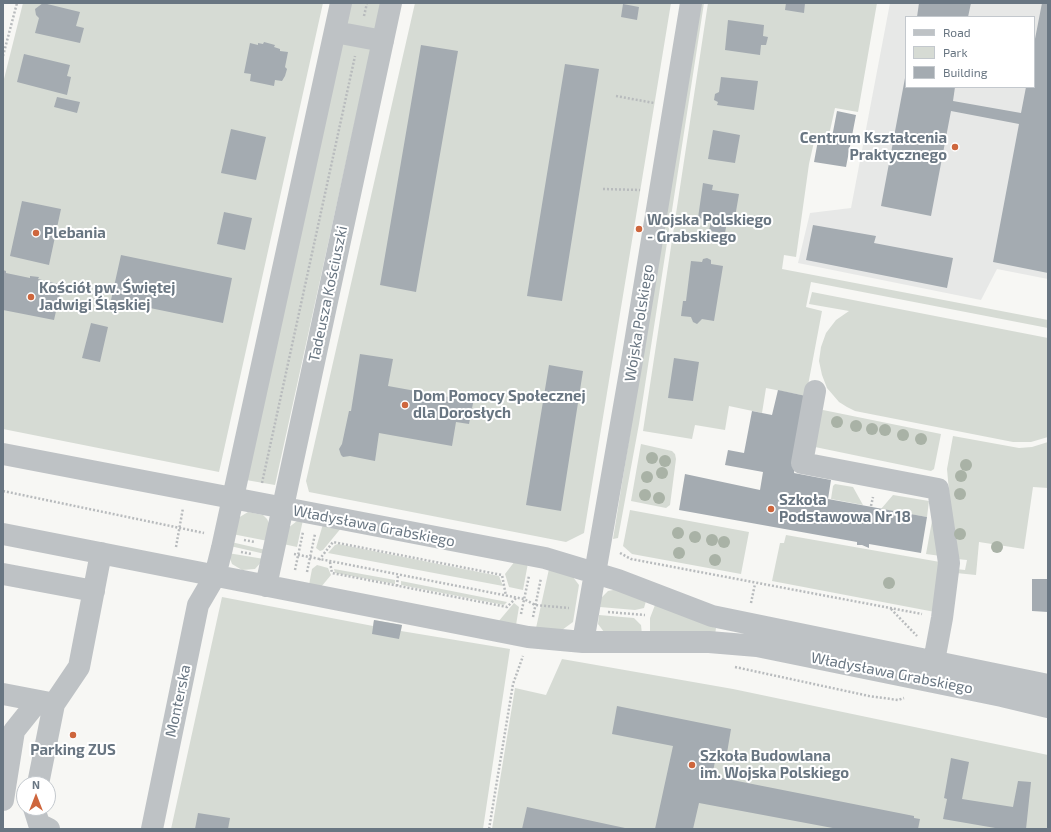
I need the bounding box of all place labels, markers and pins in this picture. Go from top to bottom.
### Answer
place label: Centrum Kształcenia Praktycznego [800,129,947,164]
marker: Centrum Kształcenia Praktycznego [950,142,960,152]
place label: Wojska Polskiego - Grabskiego [647,211,772,246]
place label: Plebania [44,224,106,242]
marker: Wojska Polskiego - Grabskiego [634,224,644,234]
marker: Plebania [31,228,41,238]
place label: Kościół pw. Świętej Jadwigi Śląskiej [39,279,175,314]
marker: Kościół pw. Świętej Jadwigi Śląskiej [26,292,36,302]
place label: Dom Pomocy Społecznej dla Dorosłych [413,387,586,422]
marker: Dom Pomocy Społecznej dla Dorosłych [400,400,410,410]
place label: Szkoła Podstawowa Nr 18 [779,491,911,526]
marker: Szkoła Podstawowa Nr 18 [766,504,776,514]
marker: Parking ZUS [68,730,78,740]
place label: Parking ZUS [30,741,116,759]
place label: Szkoła Budowlana im. Wojska Polskiego [700,747,849,782]
marker: Szkoła Budowlana im. Wojska Polskiego [687,760,697,770]

